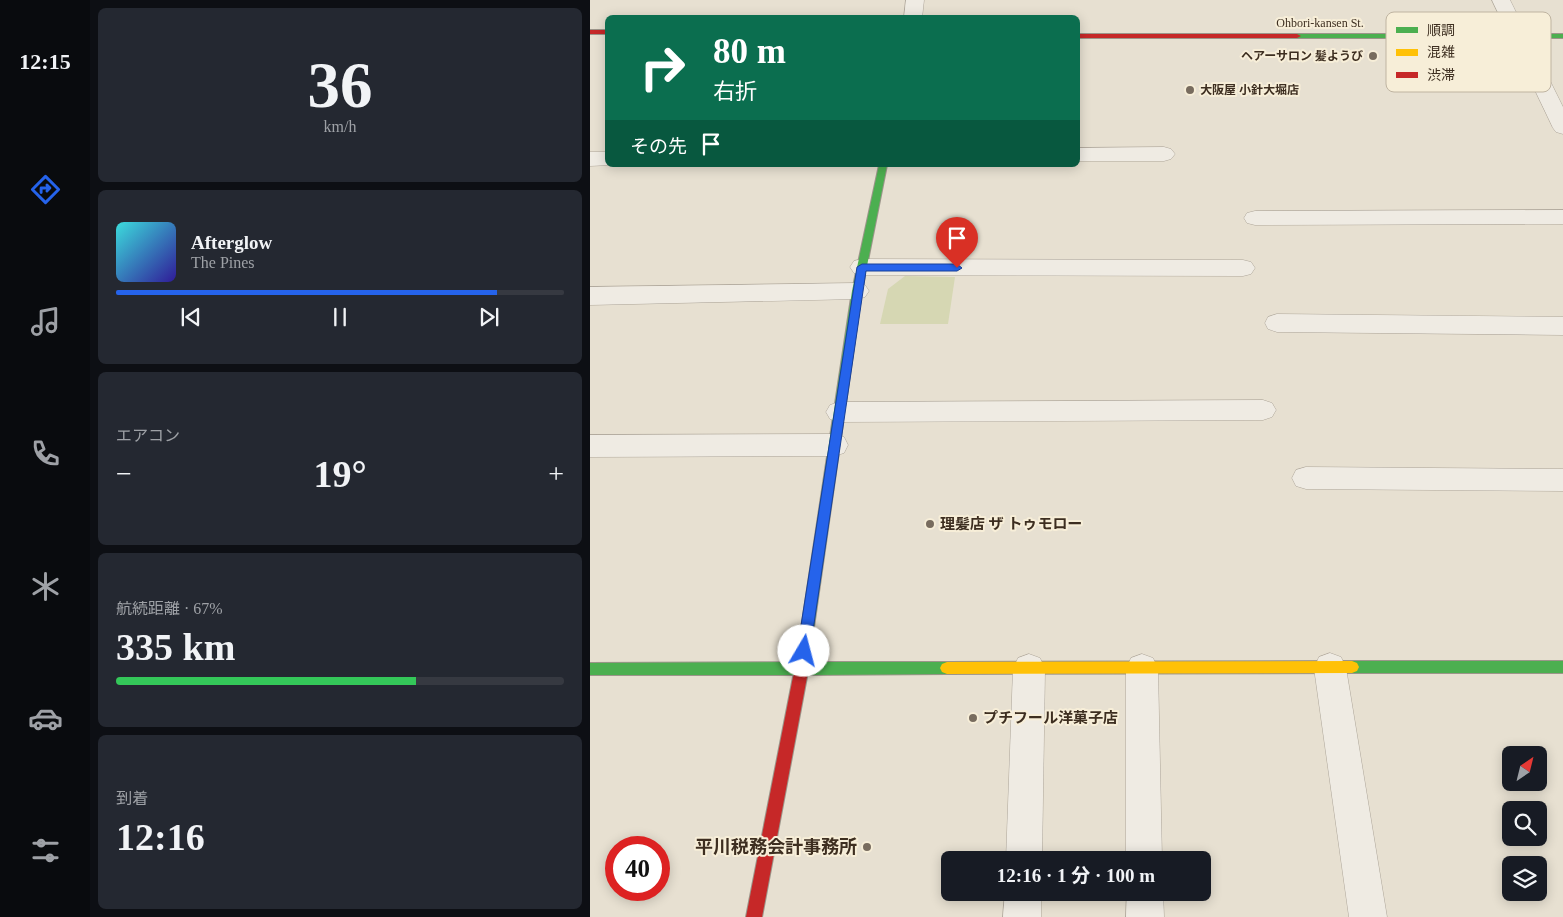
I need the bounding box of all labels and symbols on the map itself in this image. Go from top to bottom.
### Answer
legend [1386,12,1551,92]
street label: Ohbori-kansen St. [1276,16,1364,30]
text: 順調 [1427,23,1455,38]
text: 混雑 [1427,44,1455,60]
place label: ヘアーサロン 髪ようび [1241,49,1363,63]
marker: ヘアーサロン 髪ようび [1367,50,1379,62]
text: 渋滞 [1427,68,1455,83]
place label: 大阪屋 小針大堀店 [1200,83,1299,97]
marker: 大阪屋 小針大堀店 [1184,84,1196,96]
pin [936,217,978,268]
place label: 理髪店 ザ トゥモロー [940,516,1083,532]
marker: 理髪店 ザ トゥモロー [924,518,936,530]
position arrow [777,624,829,676]
place label: プチフール洋菓子店 [983,710,1118,726]
marker: プチフール洋菓子店 [967,712,979,724]
north arrow [1502,746,1548,791]
speed limit sign: 40 [605,836,670,901]
place label: 平川税務会計事務所 [695,837,857,857]
marker: 平川税務会計事務所 [861,841,873,853]

